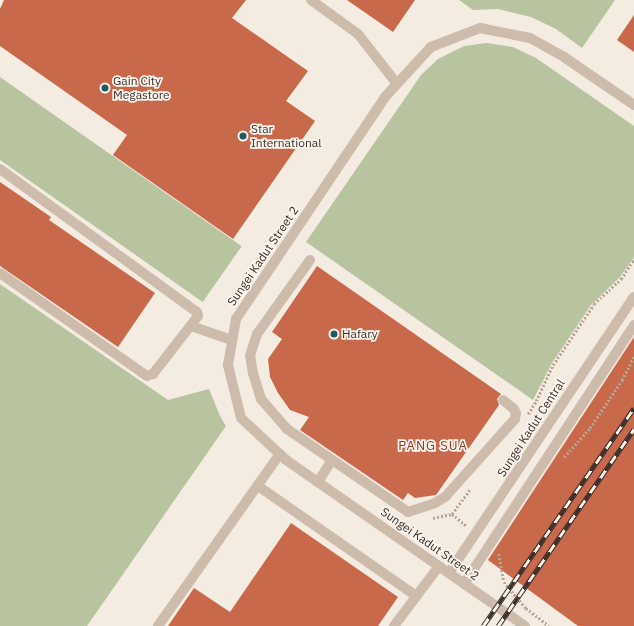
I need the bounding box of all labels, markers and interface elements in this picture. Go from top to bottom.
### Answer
place label: Gain City Megastore [113,74,170,102]
marker: Gain City Megastore [100,83,110,93]
place label: Star International [251,122,321,150]
marker: Star International [238,131,248,141]
street label: Sungei Kadut Street 2 [224,204,302,308]
place label: Hafary [342,327,378,341]
marker: Hafary [329,329,339,339]
street label: Sungei Kadut Central [494,377,568,479]
district label: PANG SUA [398,438,468,454]
street label: Sungei Kadut Street 2 [378,505,482,583]

